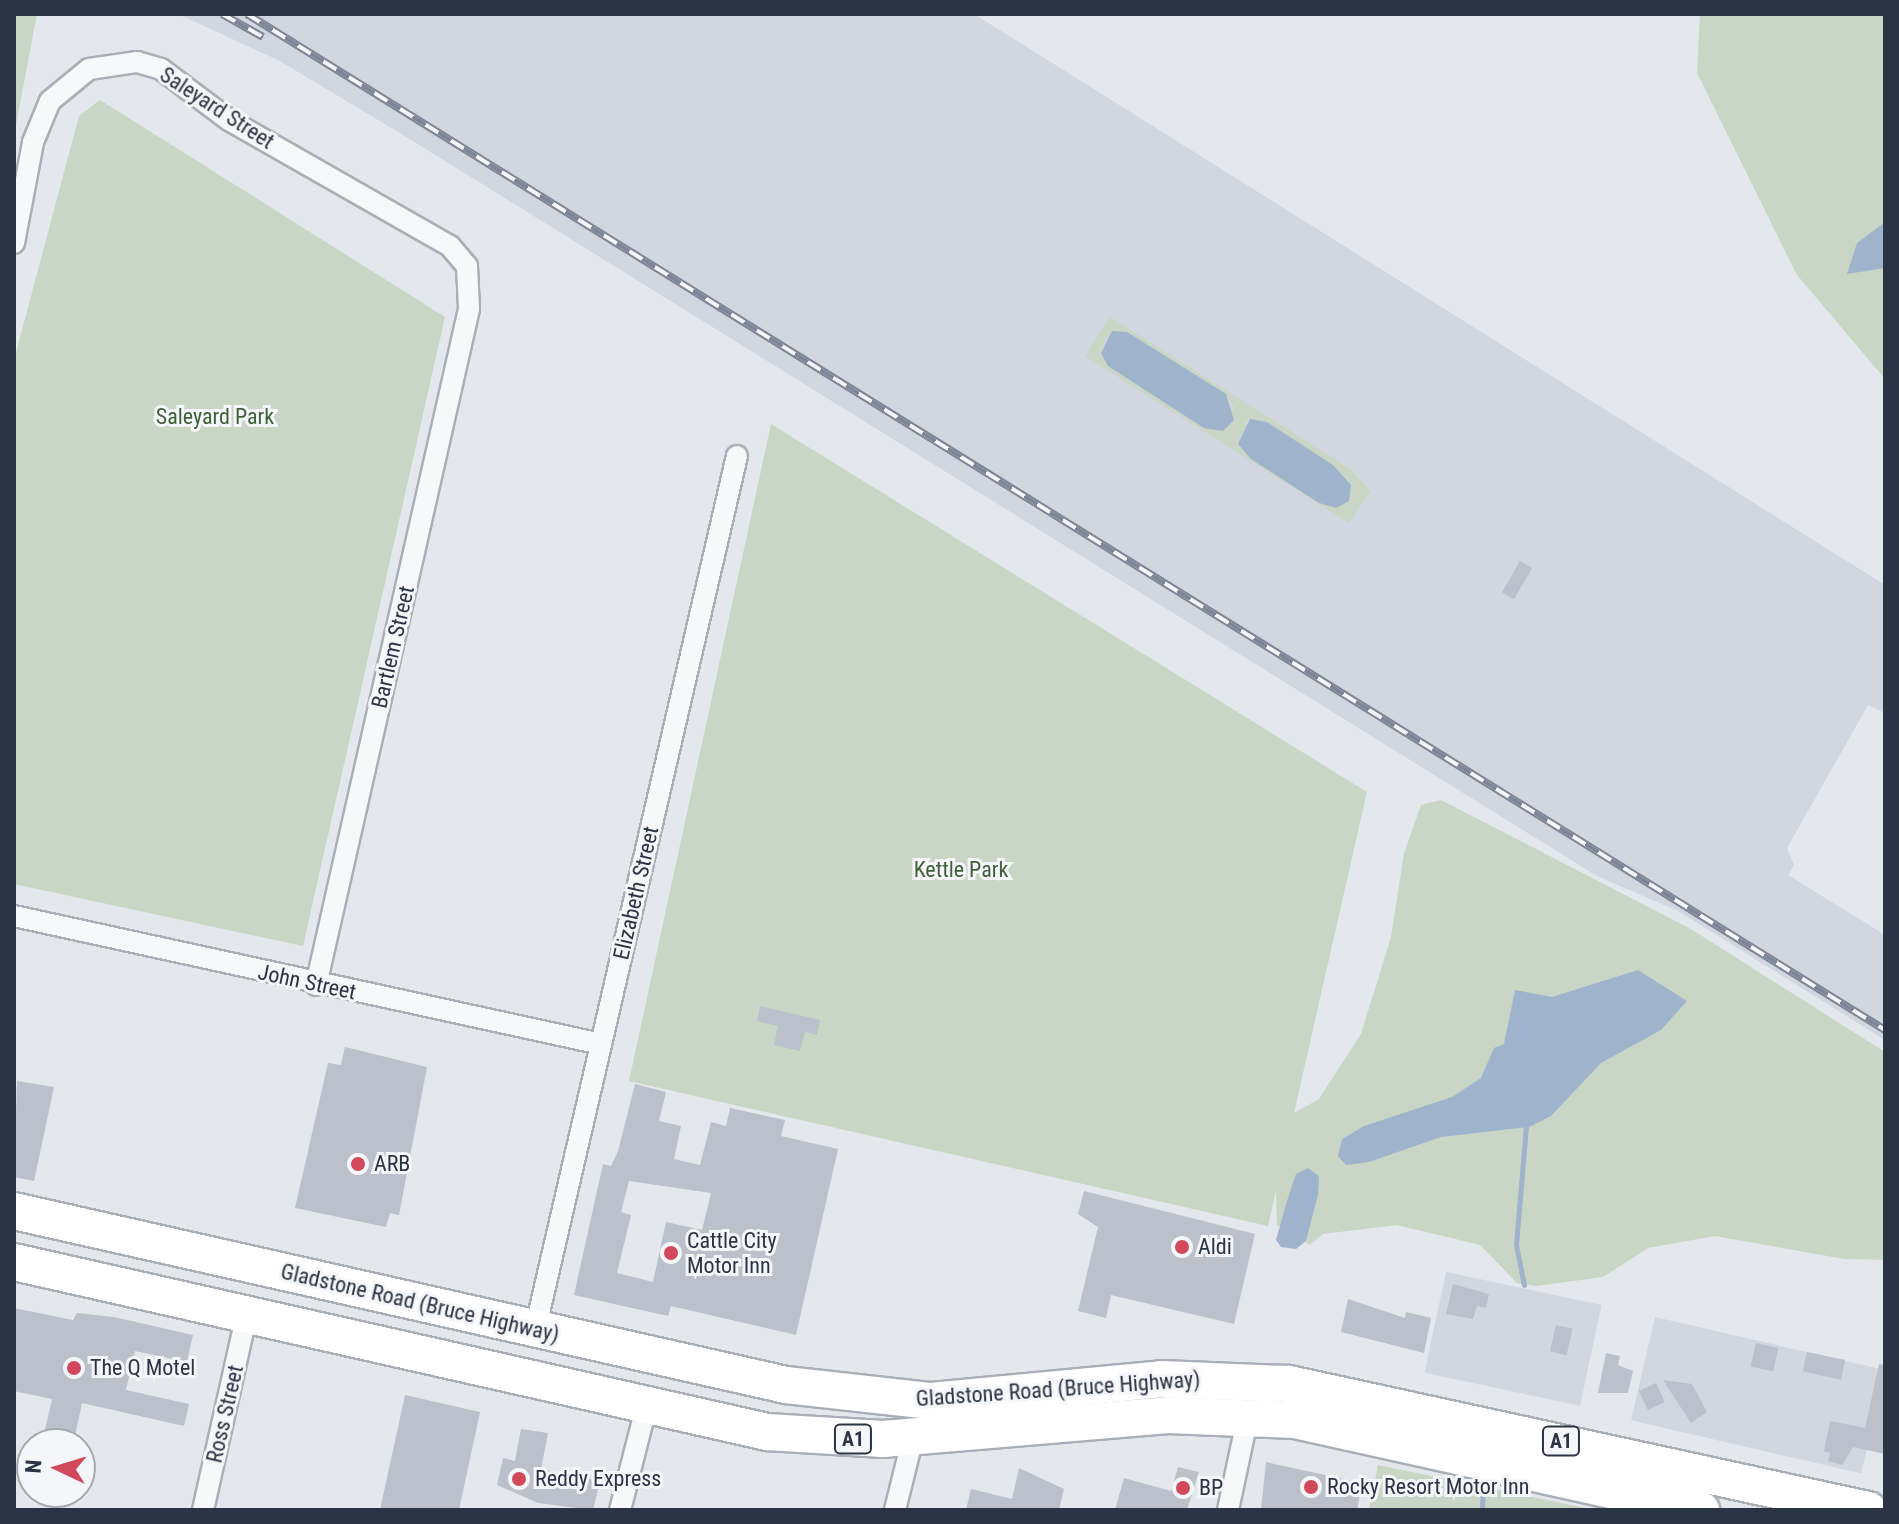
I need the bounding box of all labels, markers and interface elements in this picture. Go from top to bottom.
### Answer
street label: Saleyard Street [155,61,279,155]
park label: Saleyard Park [156,404,274,430]
street label: Bartlem Street [366,583,420,711]
street label: Elizabeth Street [608,824,664,962]
park label: Kettle Park [914,857,1008,883]
street label: John Street [256,959,358,1005]
place label: ARB [374,1151,410,1177]
marker: ARB [349,1155,367,1173]
place label: Cattle City Motor Inn [687,1227,777,1278]
place label: Aldi [1198,1234,1232,1260]
marker: Aldi [1173,1238,1191,1256]
marker: Cattle City Motor Inn [662,1244,680,1262]
street label: Gladstone Road (Bruce Highway) [278,1258,562,1348]
place label: The Q Motel [90,1355,195,1381]
marker: The Q Motel [65,1359,83,1377]
street label: Ross Street [201,1363,249,1465]
street label: Gladstone Road (Bruce Highway) [915,1366,1201,1412]
road number: A1 [833,1423,873,1455]
road number: A1 [1541,1425,1581,1457]
north arrow [16,1428,96,1508]
text: N [21,1459,46,1474]
place label: Reddy Express [535,1466,661,1492]
marker: Reddy Express [510,1470,528,1488]
place label: Rocky Resort Motor Inn [1327,1474,1529,1500]
place label: BP [1199,1475,1223,1501]
marker: Rocky Resort Motor Inn [1302,1478,1320,1496]
marker: BP [1174,1479,1192,1497]

